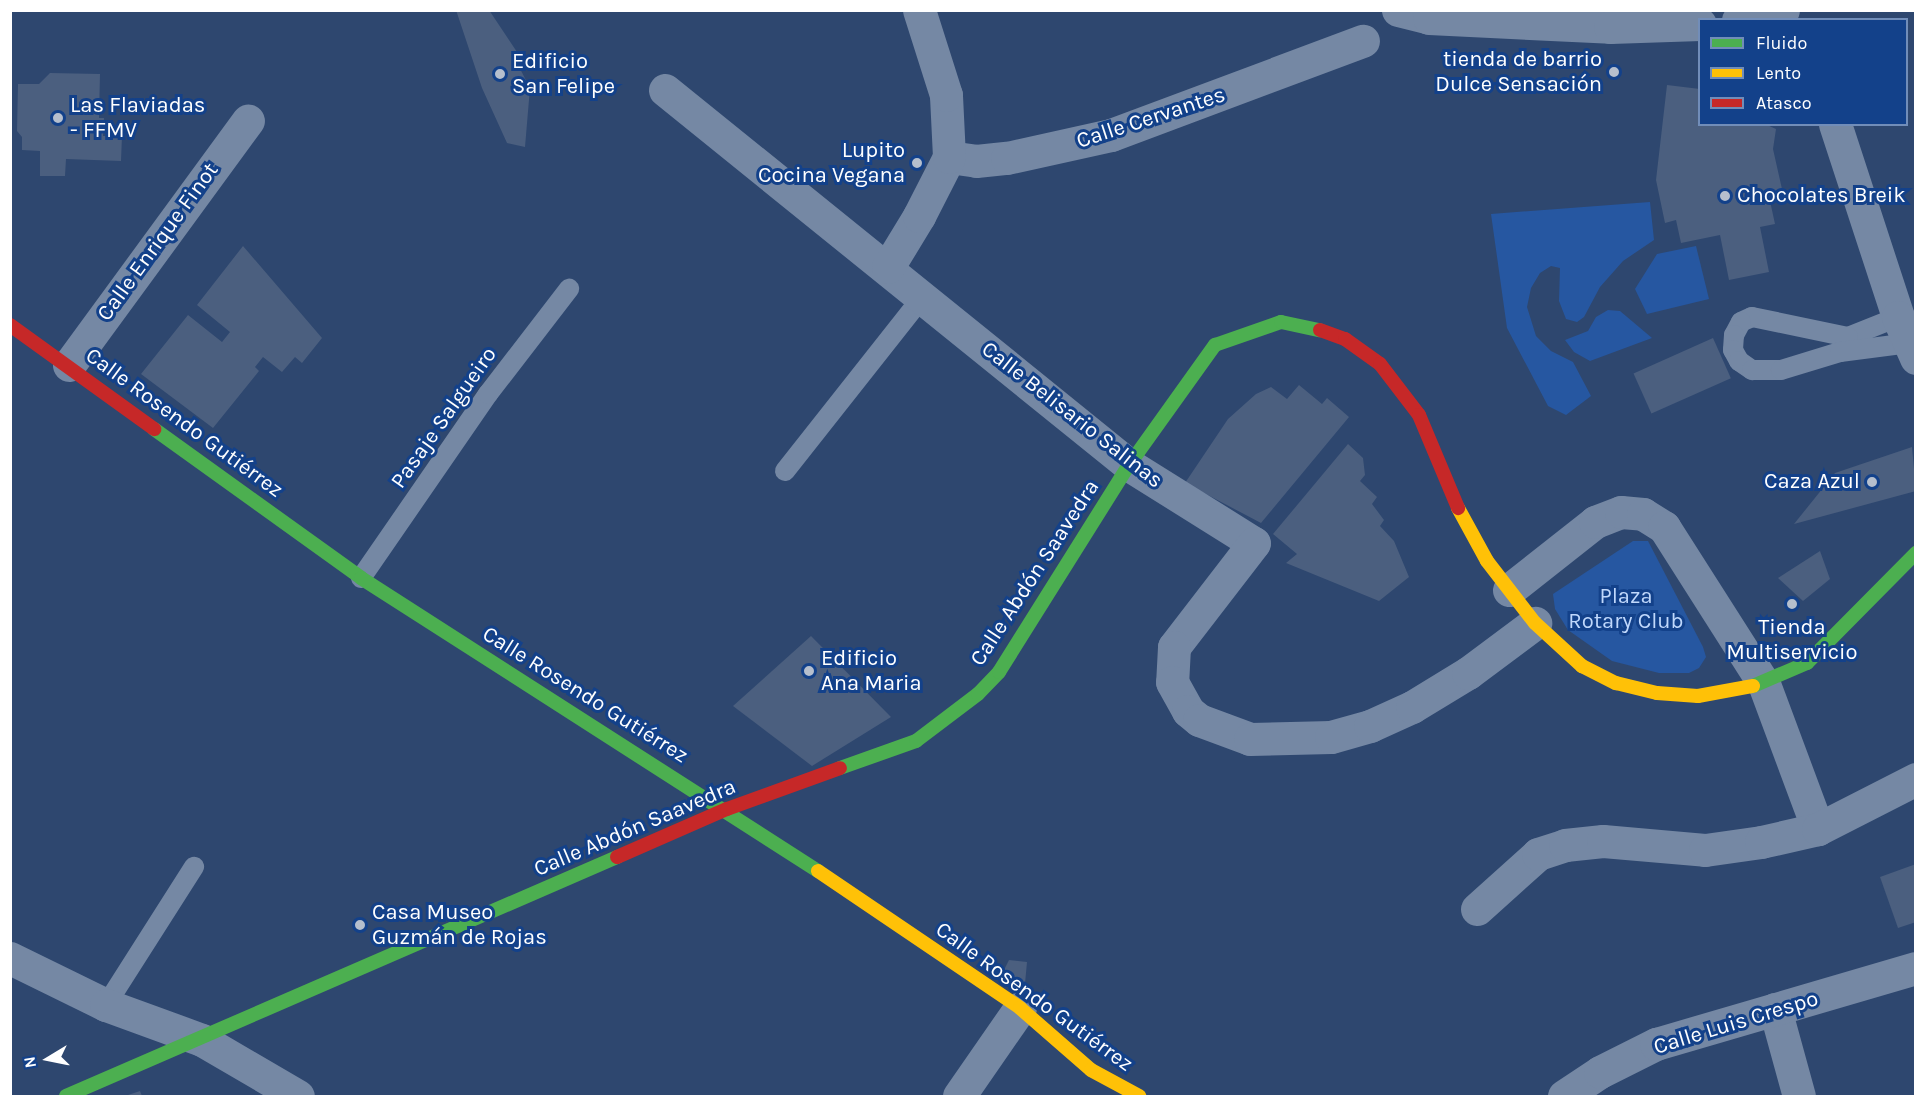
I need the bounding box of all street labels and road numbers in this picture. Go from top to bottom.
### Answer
street label: Calle Cervantes [1073,82,1229,154]
street label: Calle Enrique Finot [92,158,224,326]
street label: Calle Belisario Salinas [976,336,1168,494]
street label: Calle Rosendo Gutiérrez [80,342,288,504]
street label: Pasaje Salgueiro [385,342,503,494]
street label: Calle Abdón Saavedra [965,475,1105,671]
street label: Calle Rosendo Gutiérrez [477,621,693,769]
street label: Calle Abdón Saavedra [530,774,740,882]
street label: Calle Rosendo Gutiérrez [930,916,1138,1078]
street label: Calle Luis Crespo [1651,985,1821,1061]

